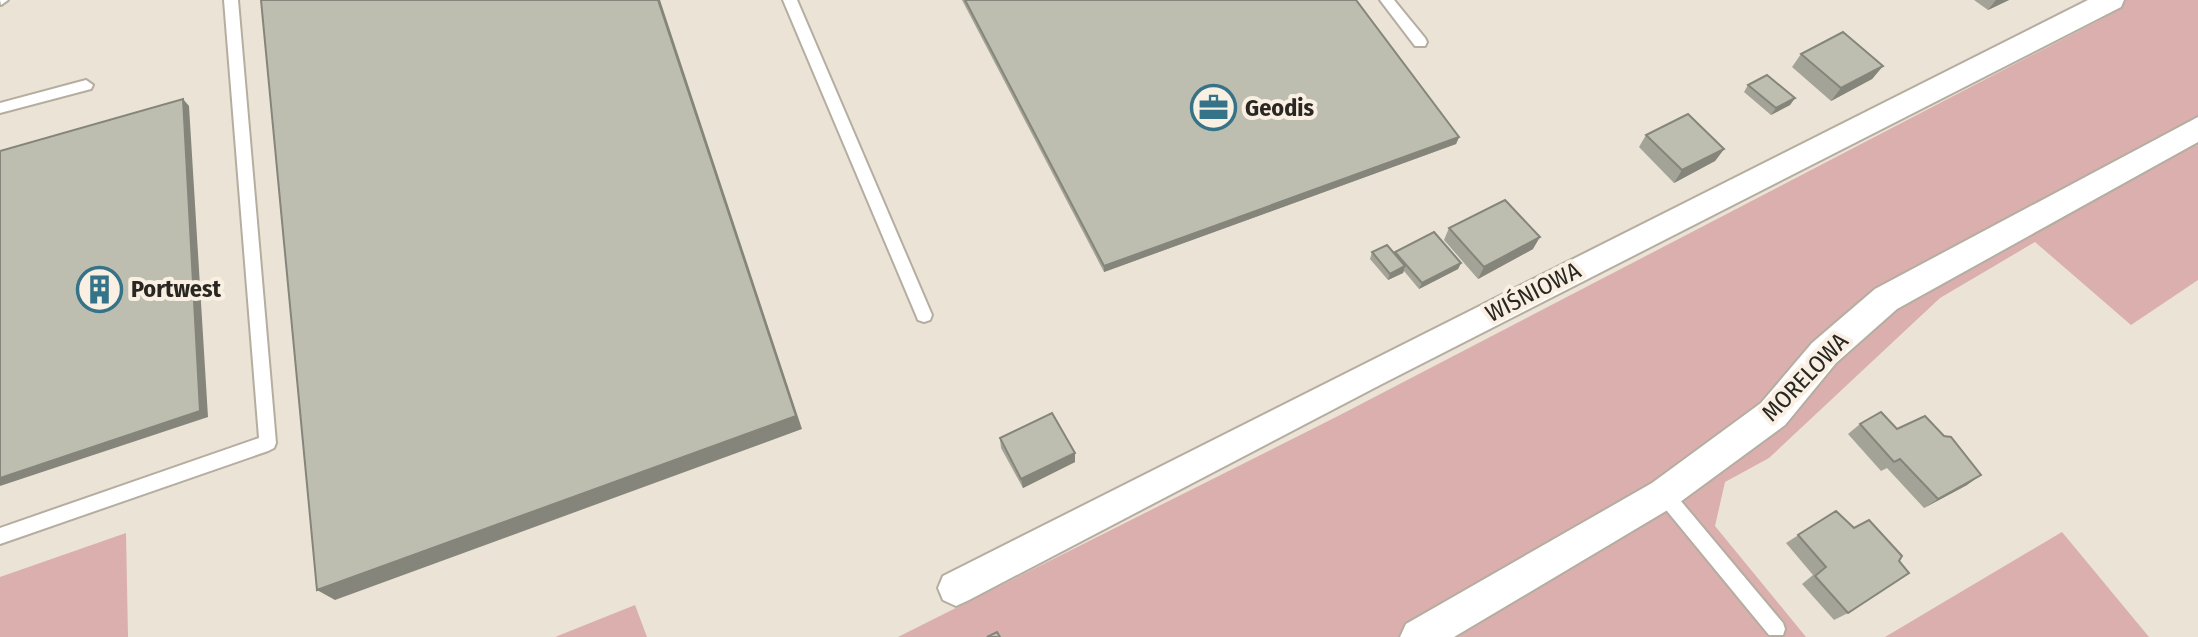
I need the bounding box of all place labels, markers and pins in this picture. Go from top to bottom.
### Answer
office icon: Geodis [1190,84,1238,132]
place label: Geodis [1245,94,1314,122]
building icon: Portwest [76,265,124,313]
place label: Portwest [131,275,222,303]

